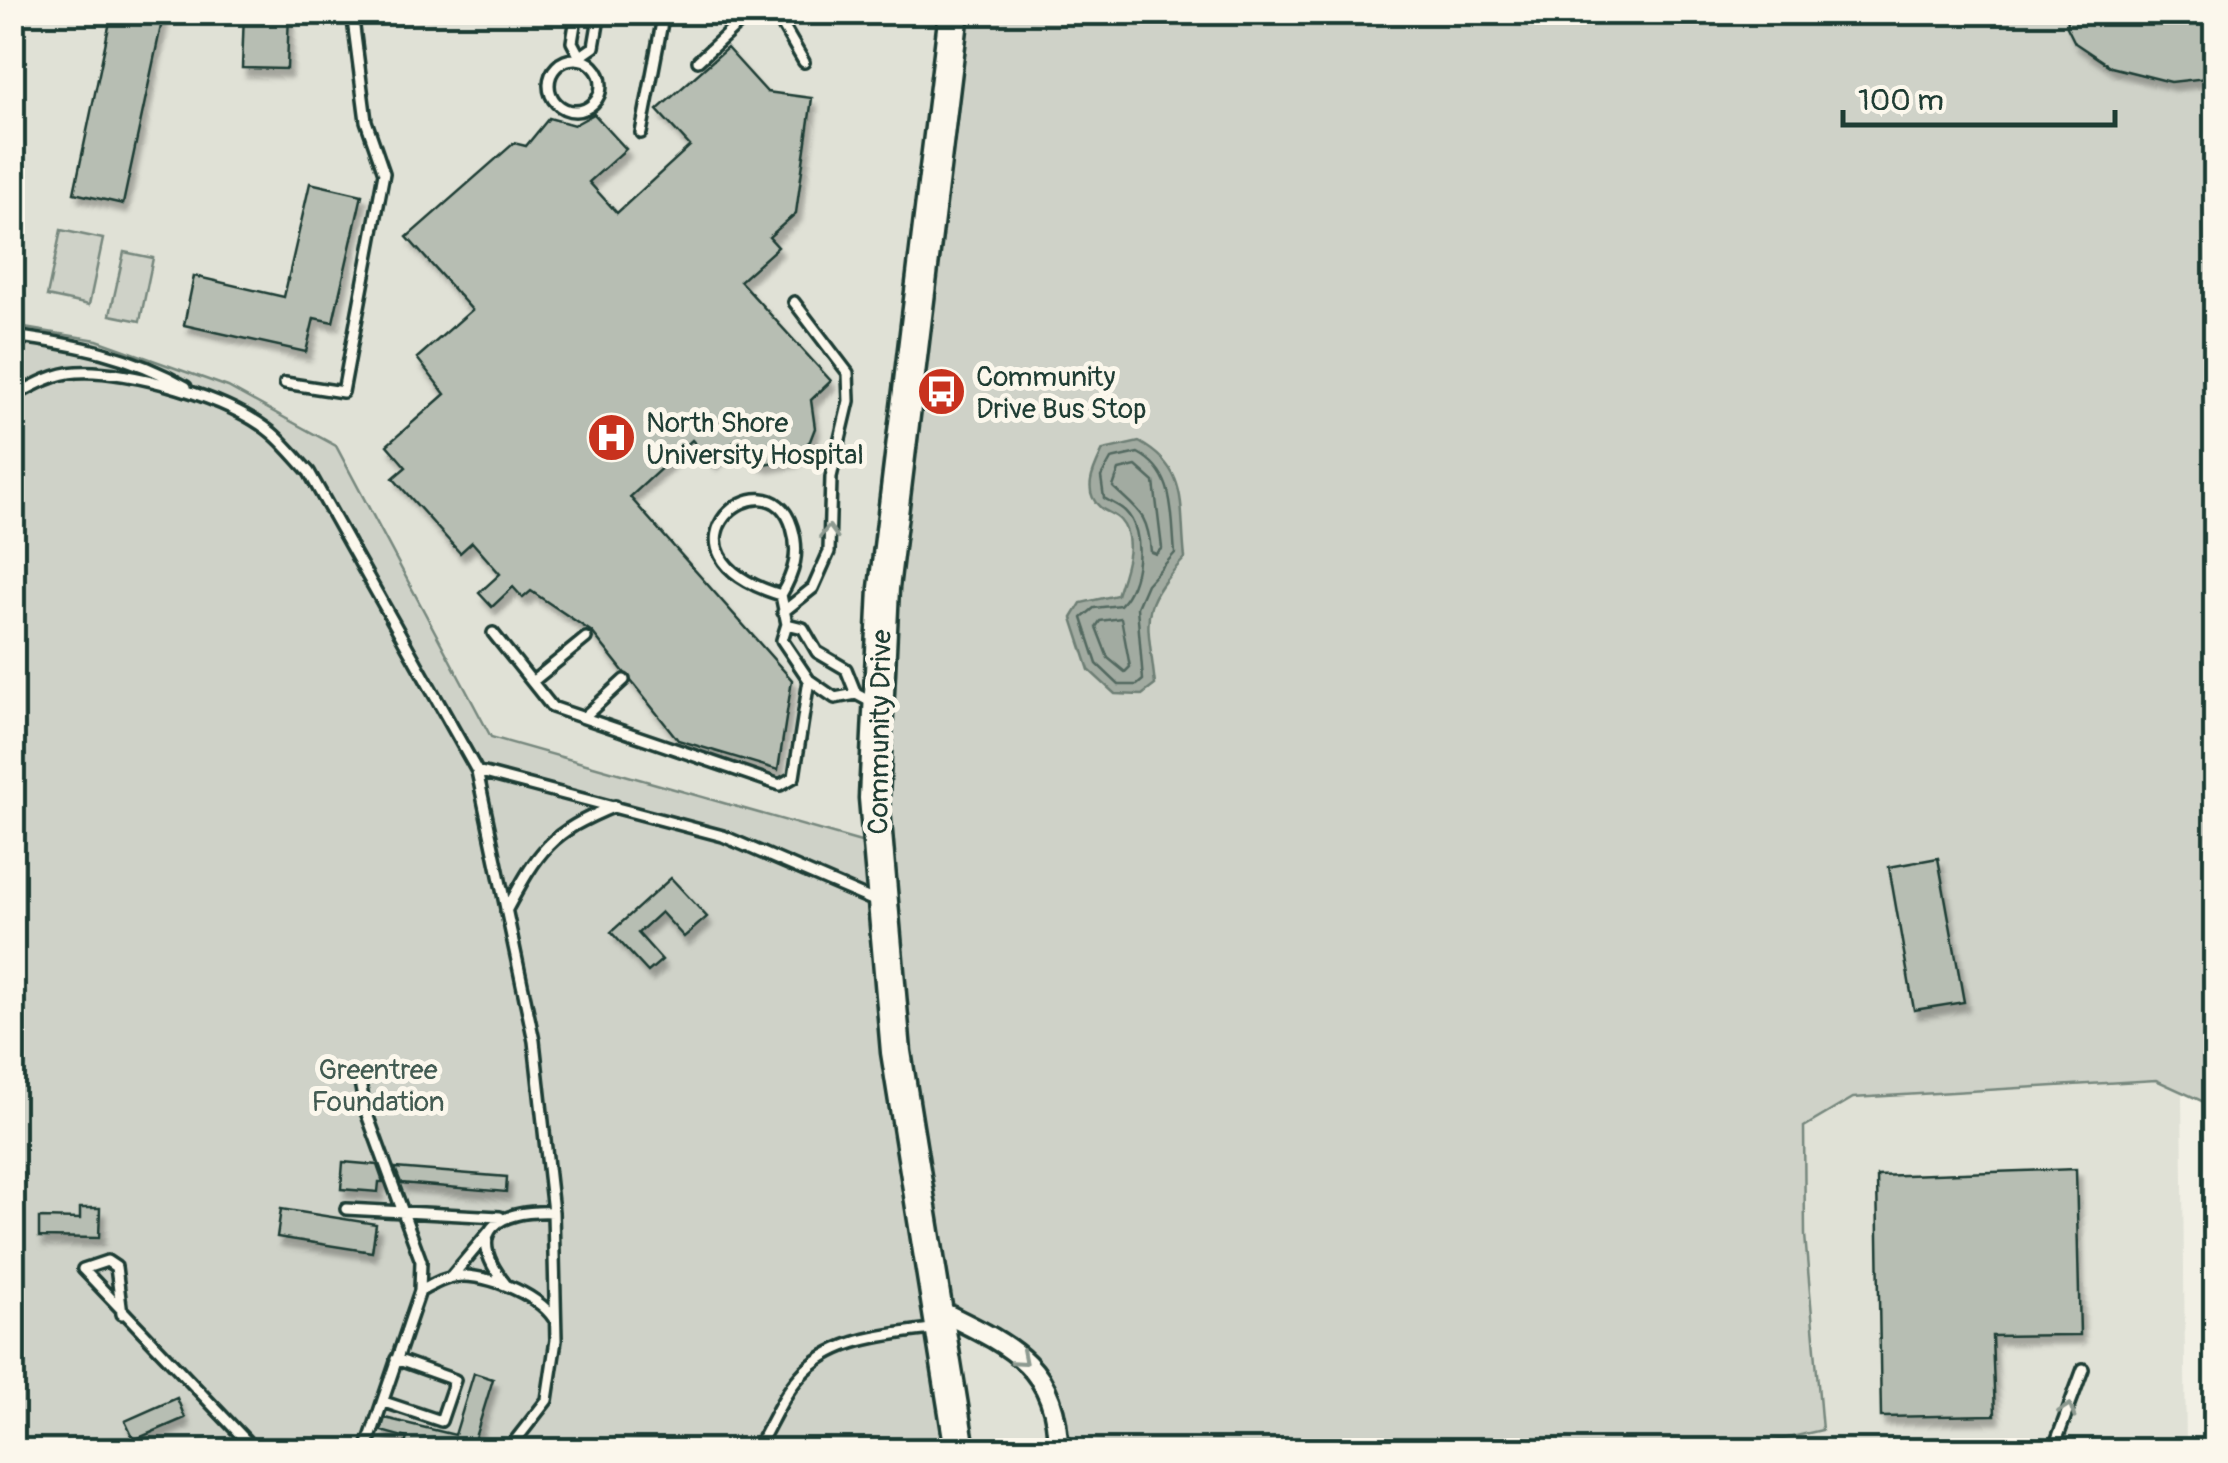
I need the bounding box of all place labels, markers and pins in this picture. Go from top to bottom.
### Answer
place label: Community Drive Bus Stop [976,360,1147,427]
bus stop icon: Community Drive Bus Stop [915,366,967,418]
place label: North Shore University Hospital [646,406,864,473]
hospital icon: North Shore University Hospital [585,412,637,464]

